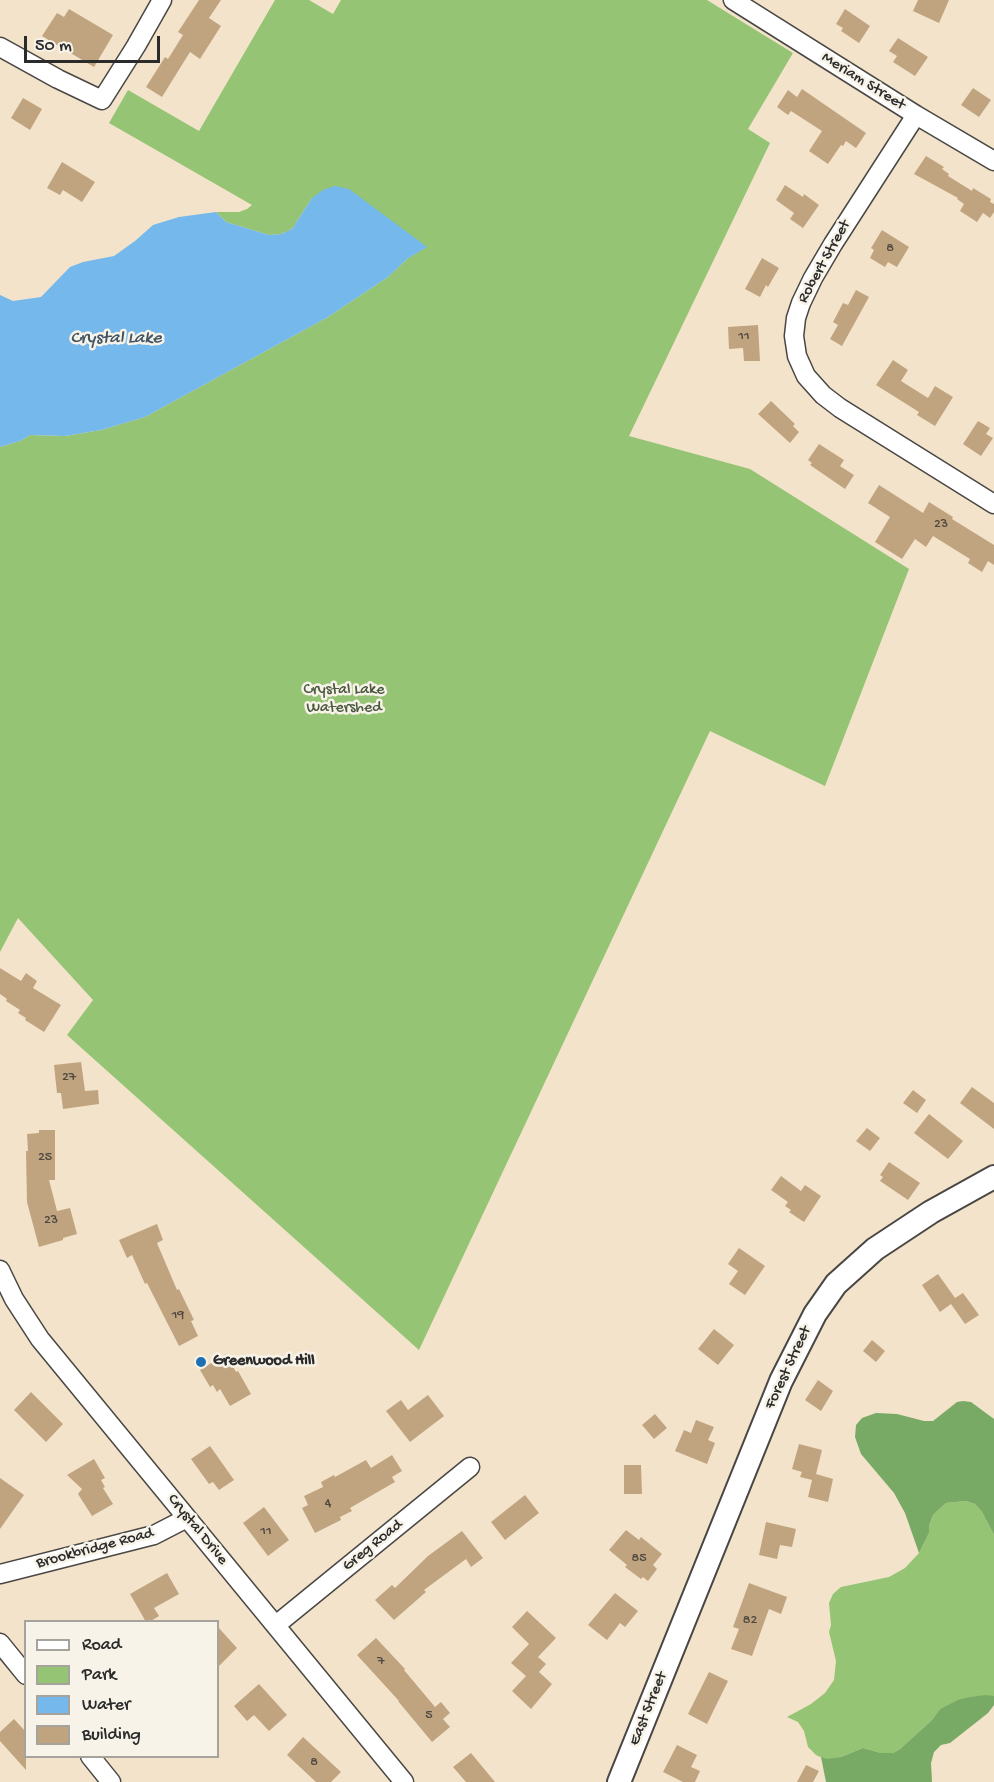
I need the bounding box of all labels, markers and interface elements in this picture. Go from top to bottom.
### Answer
scale bar [27,24,164,62]
text: 50 m [35,36,72,57]
street label: Meriam Street [818,49,908,115]
street label: Robert Street [794,217,856,307]
house number: 8 [886,241,894,257]
water label: Crystal Lake [70,328,162,350]
house number: 11 [738,329,750,345]
house number: 23 [934,517,948,533]
park label: Crystal Lake Watershed [304,681,384,719]
house number: 27 [62,1070,76,1086]
house number: 25 [38,1150,52,1166]
house number: 23 [44,1213,58,1229]
house number: 19 [172,1308,184,1324]
street label: Forest Street [761,1323,817,1413]
place label: Greenwood Hill [213,1352,315,1372]
marker: Greenwood Hill [194,1355,208,1369]
street label: Crystal Drive [163,1491,231,1569]
house number: 4 [325,1496,331,1512]
street label: Greg Road [339,1516,407,1576]
street label: Brookbridge Road [34,1524,156,1574]
house number: 11 [260,1524,272,1540]
house number: 85 [631,1551,647,1567]
house number: 82 [743,1613,757,1629]
legend [24,1620,219,1758]
text: Road [82,1635,121,1656]
house number: 7 [377,1654,385,1670]
text: Park [82,1665,116,1686]
street label: East Street [626,1669,672,1749]
text: Water [82,1695,130,1716]
house number: 5 [425,1708,433,1724]
text: Building [82,1725,141,1746]
house number: 8 [310,1755,318,1771]

